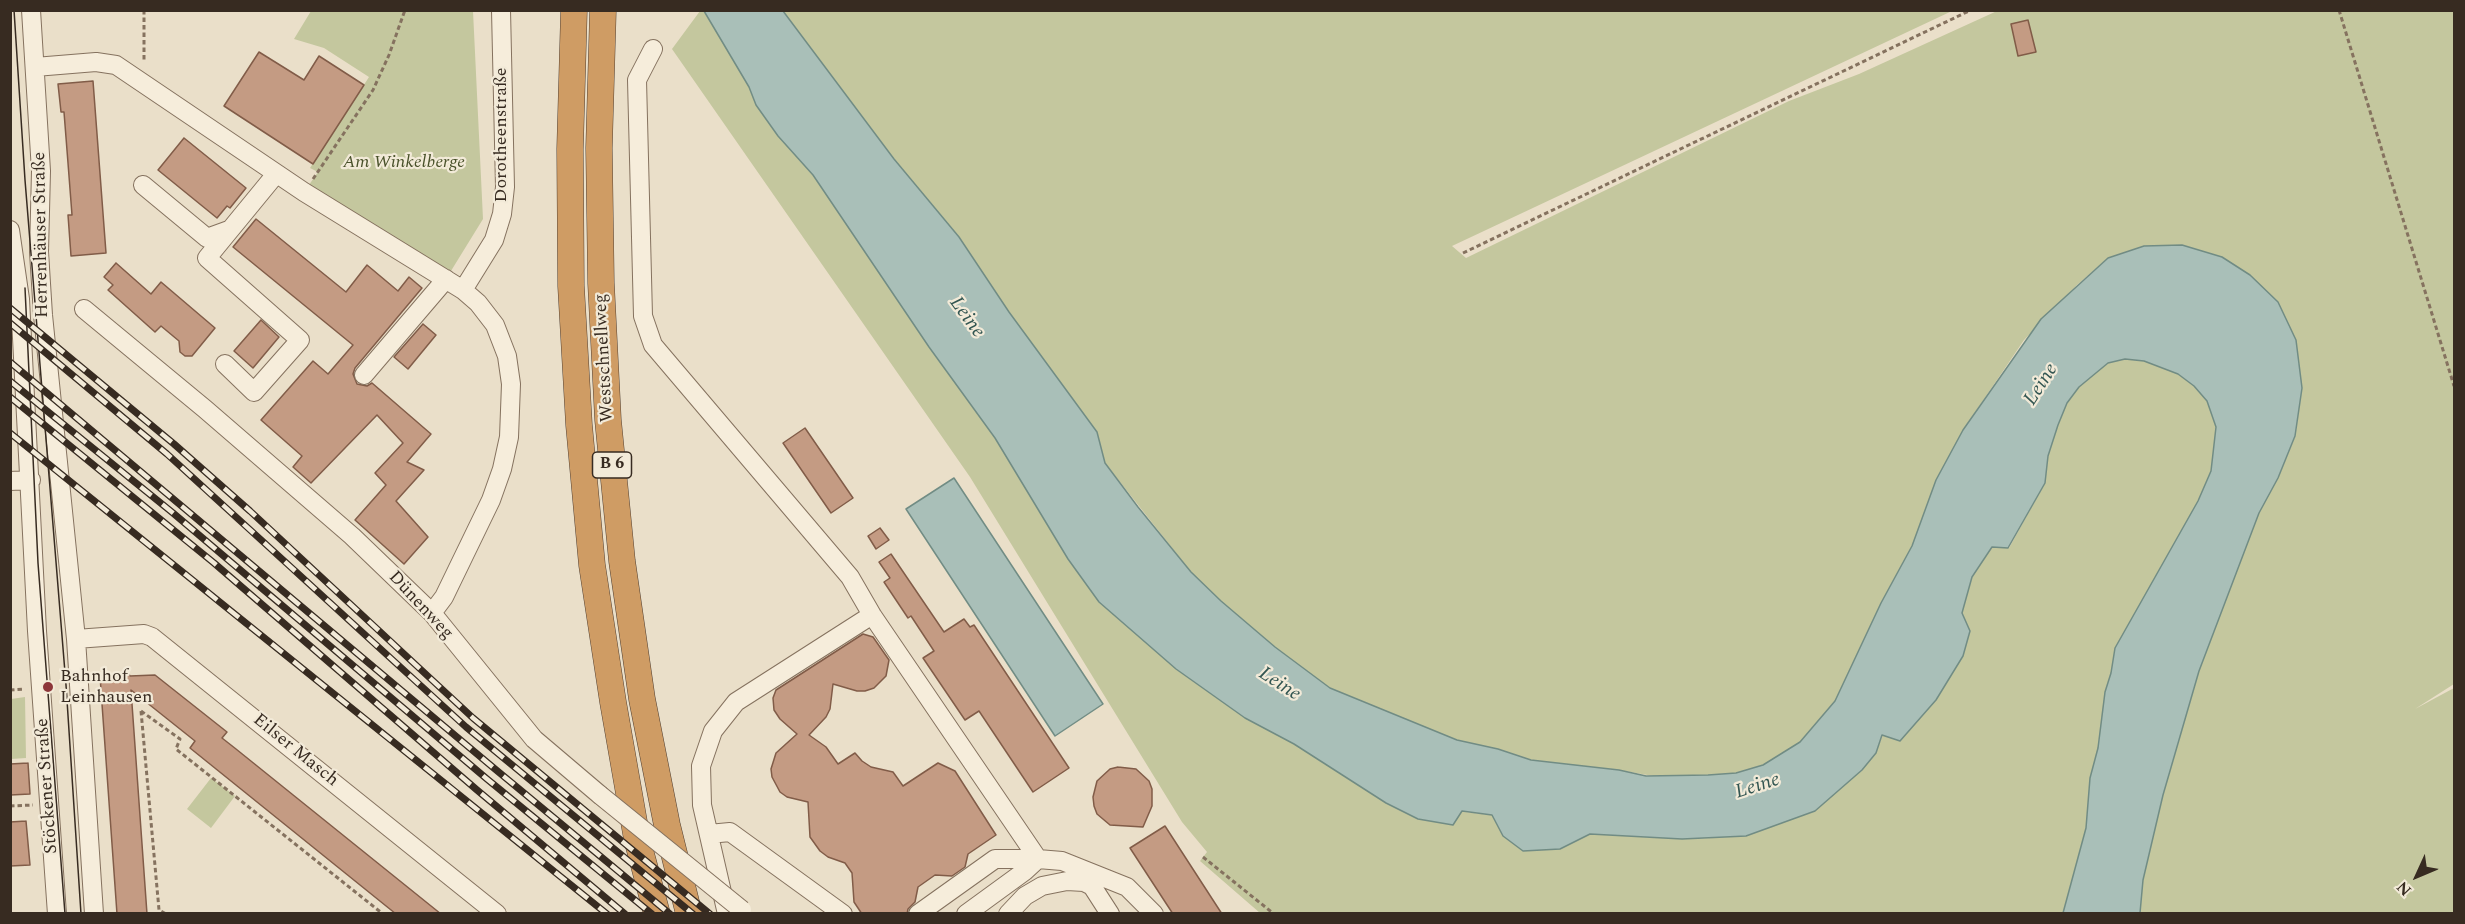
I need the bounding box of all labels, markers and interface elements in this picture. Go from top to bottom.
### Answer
street label: Dorotheenstraße [491,67,513,203]
street label: Herrenhäuser Straße [30,152,54,318]
park label: Am Winkelberge [343,152,465,174]
street label: Westschnellweg [591,293,619,423]
water label: Leine [943,293,989,343]
water label: Leine [2020,359,2064,411]
road number: B 6 [592,452,632,478]
street label: Dünenweg [383,567,457,645]
water label: Leine [1253,663,1305,707]
place label: Bahnhof Leinhausen [60,666,152,708]
marker: Bahnhof Leinhausen [41,680,55,694]
street label: Eilser Masch [248,710,342,792]
street label: Stöckener Straße [32,718,64,854]
water label: Leine [1733,769,1783,805]
north arrow [2387,846,2447,906]
text: N [2391,875,2417,902]

